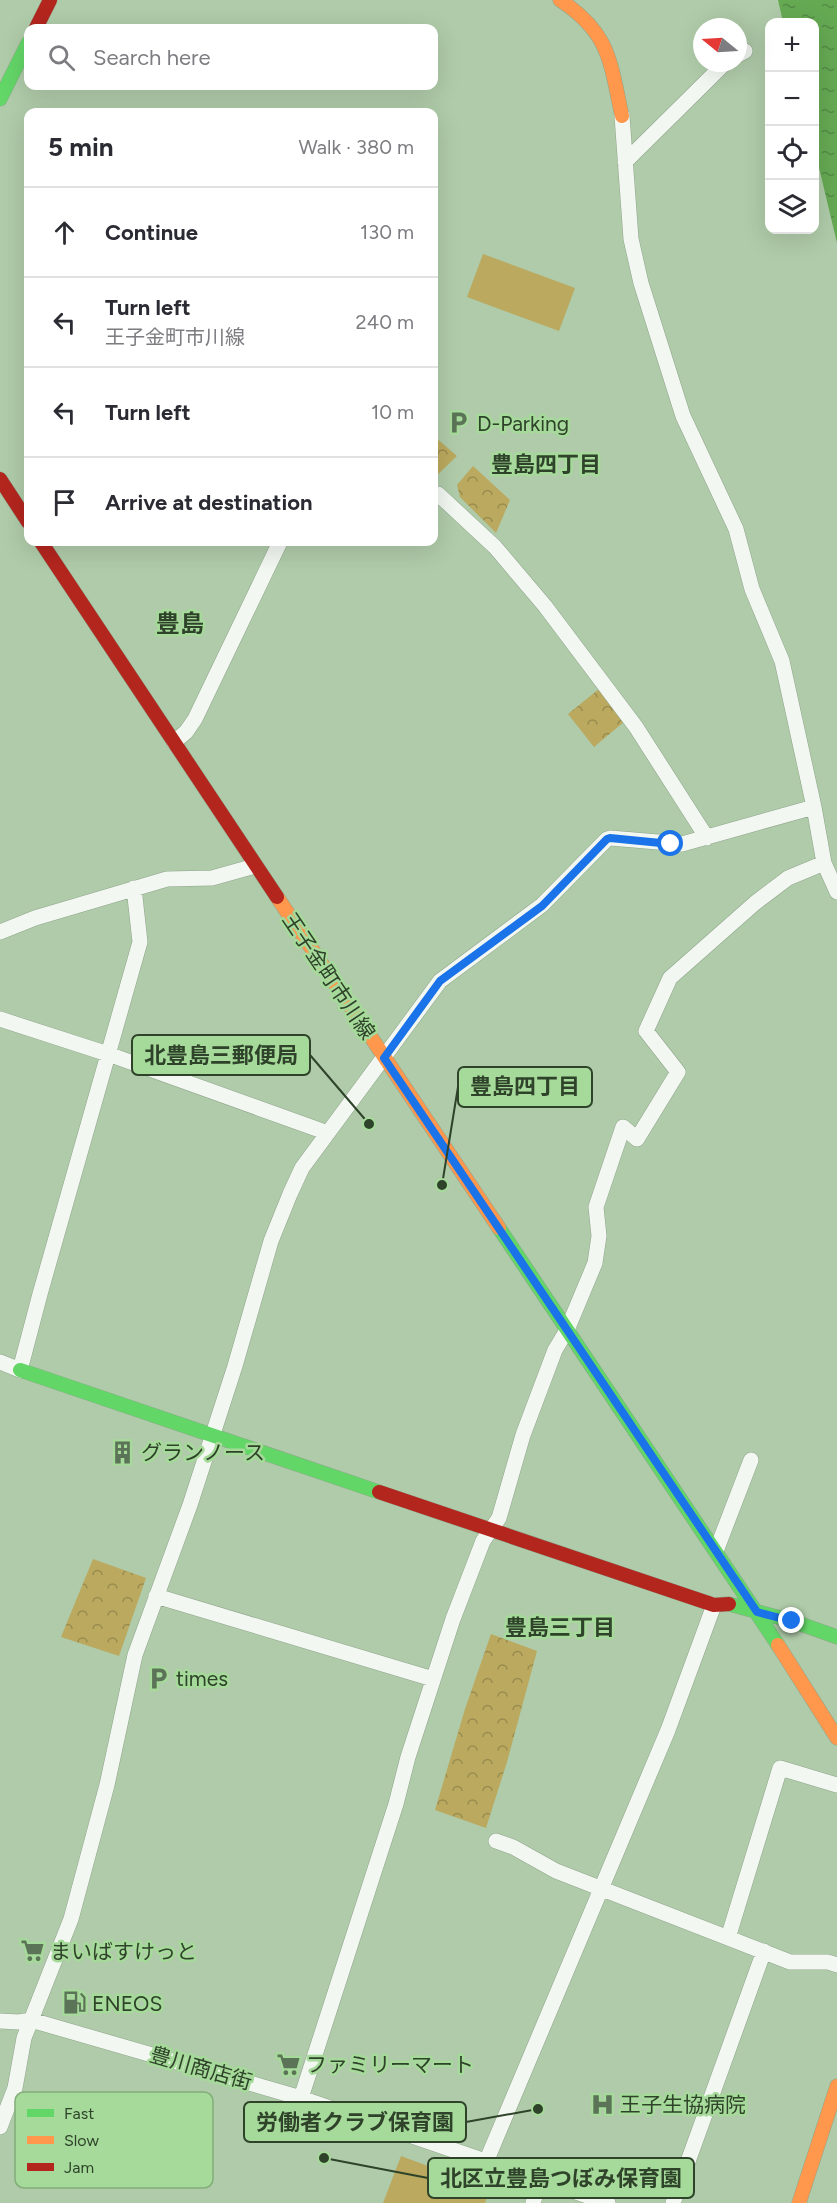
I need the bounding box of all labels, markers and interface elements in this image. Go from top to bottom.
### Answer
north arrow [693,18,747,72]
map controls [765,18,819,234]
button: + [765,18,819,72]
search box [24,24,438,90]
icon: search [45,41,78,74]
text: Search here [93,44,211,71]
button: − [765,72,819,126]
button: locate [765,126,819,180]
text: 5 min [48,131,114,163]
text: Walk · 380 m [298,135,414,159]
button: layers [765,180,819,234]
icon: ahead [48,216,81,249]
text: Continue [105,219,198,246]
text: 130 m [360,220,414,244]
text: Turn left [105,294,191,321]
icon: left [48,306,81,339]
text: 240 m [356,310,414,334]
text: 王子金町市川線 [105,325,245,349]
icon: left [48,396,81,429]
text: Turn left [105,399,191,426]
text: 10 m [371,400,414,424]
parking icon: D-Parking [446,410,472,436]
place label: D-Parking [477,411,569,436]
district label: 豊島四丁目 [491,451,601,478]
icon: arrive [48,486,81,519]
text: Arrive at destination [105,489,313,516]
district label: 豊島 [156,609,204,638]
route start [657,830,683,856]
street label: 王子金町市川線 [278,908,380,1044]
callout: 北豊島三郵便局 [132,1035,310,1075]
text: 北豊島三郵便局 [144,1042,298,1069]
callout: 豊島四丁目 [458,1067,592,1107]
text: 豊島四丁目 [470,1073,580,1100]
building icon: グランノース [110,1439,136,1465]
place label: グランノース [141,1440,265,1465]
route end [778,1607,804,1633]
district label: 豊島三丁目 [505,1614,615,1641]
parking icon: times [145,1665,171,1691]
place label: times [176,1666,228,1691]
supermarket icon: まいばすけっと [19,1938,45,1964]
place label: まいばすけっと [50,1939,197,1964]
fuel station icon: ENEOS [61,1990,87,2016]
place label: ENEOS [92,1991,162,2016]
street label: 豊川商店街 [147,2042,255,2094]
supermarket icon: ファミリーマート [275,2051,301,2077]
place label: ファミリーマート [306,2052,474,2077]
hospital icon: 王子生協病院 [589,2091,615,2117]
legend [15,2092,213,2188]
place label: 王子生協病院 [620,2092,746,2117]
callout: 労働者クラブ保育園 [244,2102,466,2142]
text: Fast [64,2104,94,2123]
text: 労働者クラブ保育園 [256,2109,454,2136]
text: Slow [64,2131,99,2150]
text: Jam [64,2158,94,2177]
callout: 北区立豊島つぼみ保育園 [428,2158,694,2198]
text: 北区立豊島つぼみ保育園 [440,2165,682,2192]

